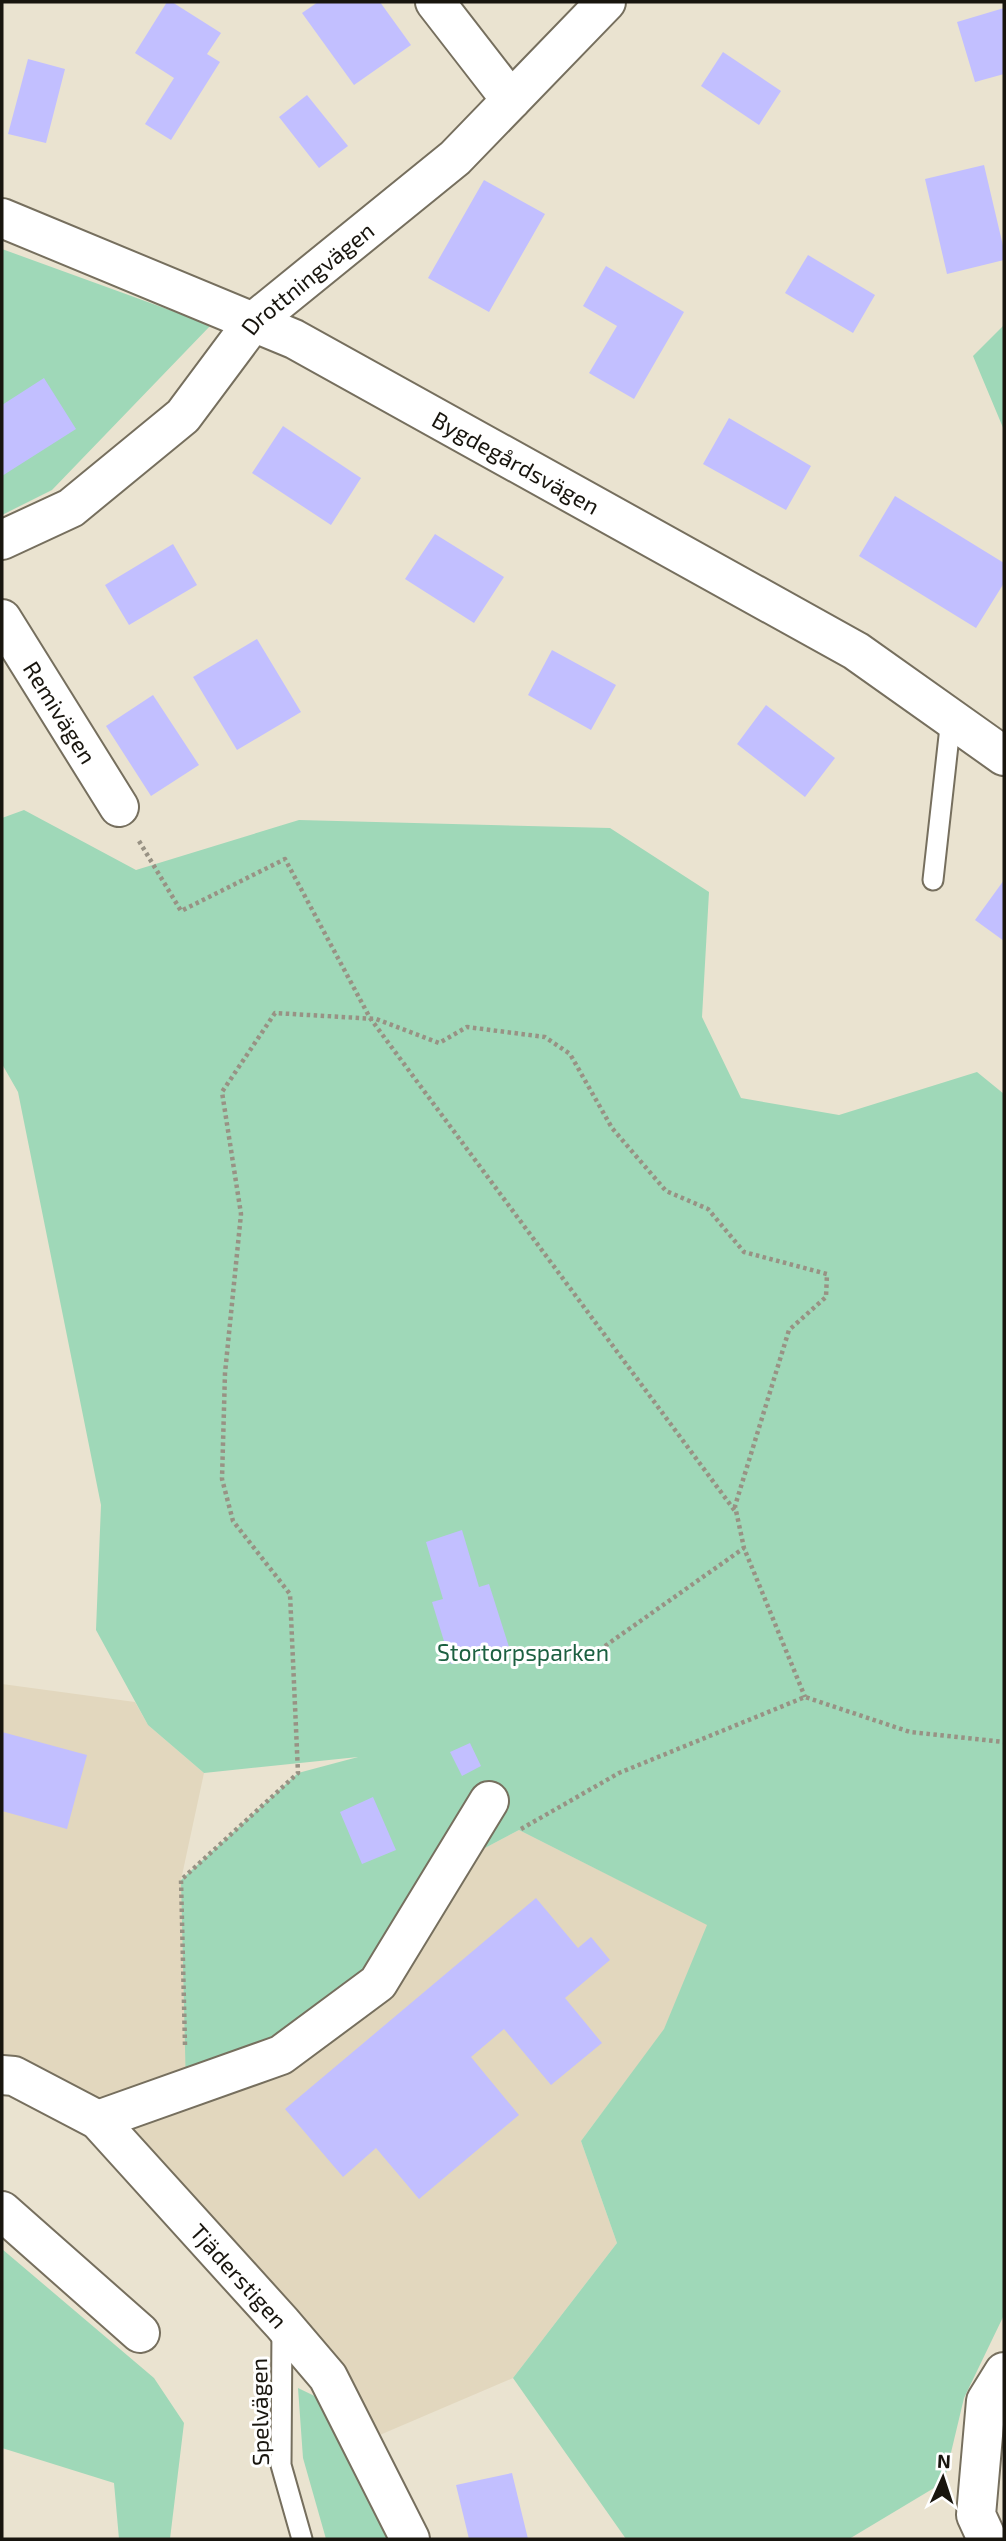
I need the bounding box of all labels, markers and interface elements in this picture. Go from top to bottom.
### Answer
street label: Drottningvägen [235,216,379,340]
street label: Bygdegårdsvägen [427,405,605,520]
street label: Remivägen [18,656,103,769]
park label: Stortorpsparken [437,1638,609,1666]
street label: Tjäderstigen [185,2218,294,2334]
street label: Spelvägen [244,2358,274,2466]
north arrow [908,2443,978,2513]
text: N [936,2449,951,2472]

